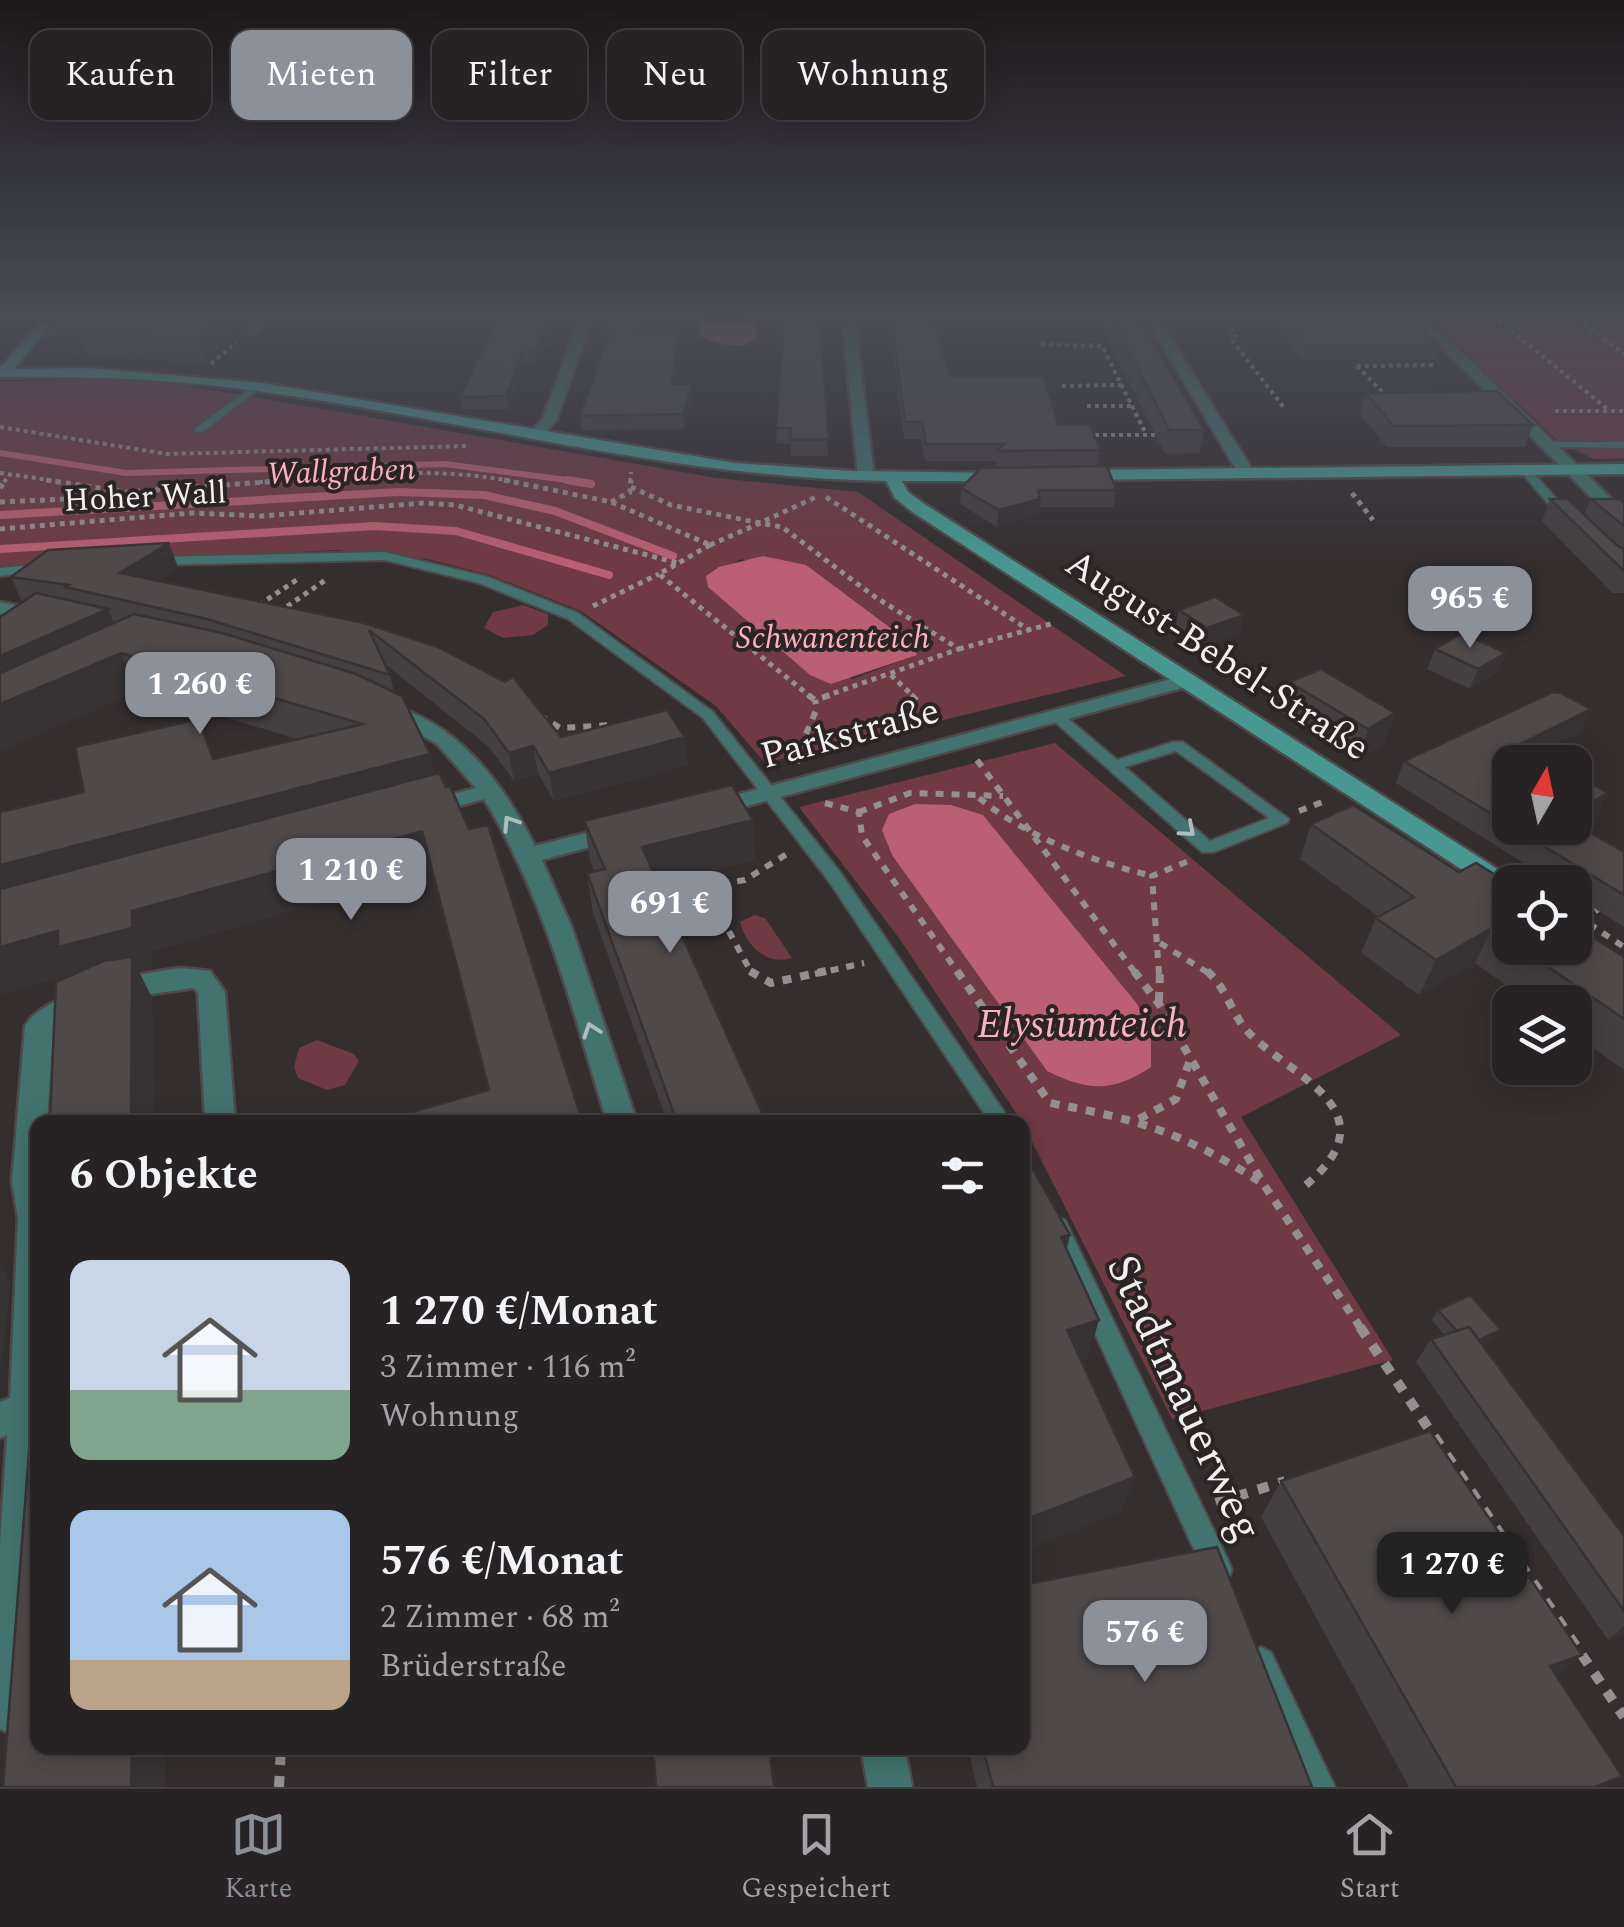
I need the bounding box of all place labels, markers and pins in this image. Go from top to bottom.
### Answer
pin: 965 € [1400,566,1540,651]
pin: 1 260 € [108,652,292,737]
pin: 1 210 € [259,838,443,923]
pin: 691 € [600,871,740,956]
pin: 1 270 € [1360,1532,1544,1617]
pin: 576 € [1075,1600,1215,1685]

